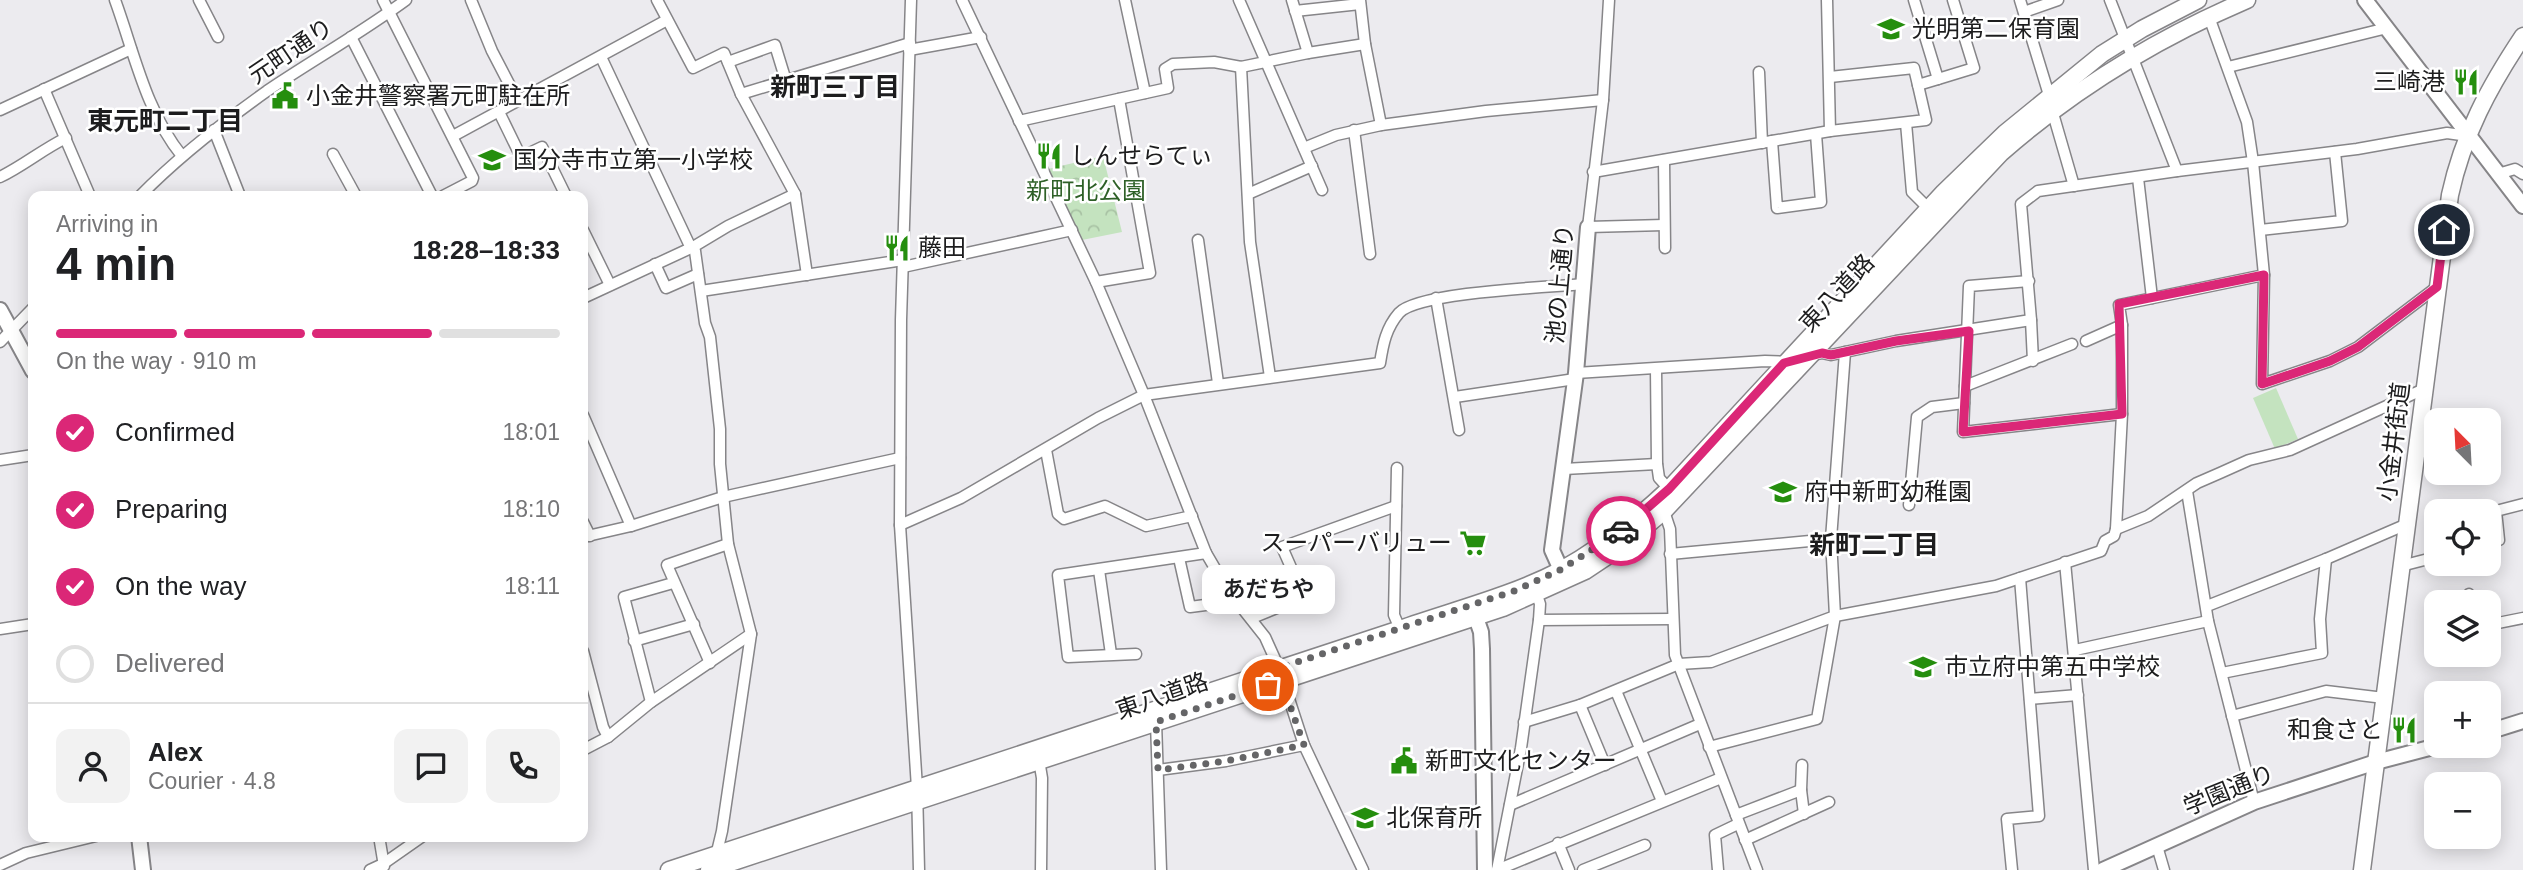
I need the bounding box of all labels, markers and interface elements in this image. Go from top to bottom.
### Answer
street label: 元町通り [243,13,338,89]
school or university icon: 光明第二保育園 [1876,14,1906,44]
place label: 光明第二保育園 [1912,15,2080,42]
restaurant icon: 三崎港 [2451,67,2481,97]
place label: 三崎港 [2373,68,2445,95]
district label: 新町三丁目 [770,72,900,102]
public building icon: 小金井警察署元町駐在所 [270,81,300,111]
place label: 小金井警察署元町駐在所 [306,82,570,109]
district label: 東元町二丁目 [87,106,243,136]
restaurant icon: しんせらてぃ [1034,141,1064,171]
place label: しんせらてぃ [1070,142,1213,169]
school or university icon: 国分寺市立第一小学校 [477,145,507,175]
place label: 国分寺市立第一小学校 [513,146,753,173]
park label: 新町北公園 [1026,177,1146,204]
pin [2414,200,2474,260]
text: Arriving in [56,211,158,237]
icon: home [2425,211,2463,249]
street label: 池の上通り [1541,223,1578,345]
restaurant icon: 藤田 [882,233,912,263]
place label: 藤田 [918,234,966,261]
text: 18:28–18:33 [413,235,560,265]
text: 4 min [56,238,176,290]
street label: 東八道路 [1794,248,1879,337]
text: On the way · 910 m [56,348,257,374]
street label: 小金井街道 [2373,381,2414,503]
north arrow [2424,408,2501,485]
map controls [2424,408,2501,849]
icon: check [56,414,94,452]
text: Confirmed [115,417,235,447]
text: 18:01 [502,419,560,445]
school or university icon: 府中新町幼稚園 [1768,477,1798,507]
place label: 府中新町幼稚園 [1804,478,1972,505]
icon: check [56,491,94,529]
text: Preparing [115,494,228,524]
text: 18:10 [502,496,560,522]
courier [1586,496,1656,566]
button: locate [2424,499,2501,576]
icon: car [1602,512,1640,550]
supermarket icon: スーパーバリュー [1458,528,1488,558]
place label: スーパーバリュー [1260,529,1452,556]
district label: 新町二丁目 [1809,530,1939,560]
callout: あだちや [1202,566,1334,615]
icon: check [56,568,94,606]
text: On the way [115,571,247,601]
text: 18:11 [504,573,560,599]
text: あだちや [1223,576,1315,602]
button: layers [2424,590,2501,667]
text: Delivered [115,648,225,678]
school or university icon: 市立府中第五中学校 [1908,652,1938,682]
place label: 市立府中第五中学校 [1944,653,2160,680]
pin [1238,655,1298,715]
icon: bag [1249,666,1287,704]
street label: 東八道路 [1112,667,1212,724]
button: + [2424,681,2501,758]
restaurant icon: 和食さと [2389,715,2419,745]
place label: 和食さと [2287,716,2383,743]
button: person [56,729,130,803]
button: chat [394,729,468,803]
button: phone [486,729,560,803]
text: Alex [148,737,203,767]
public building icon: 新町文化センター [1389,746,1419,776]
place label: 新町文化センター [1425,747,1617,774]
street label: 学園通り [2179,759,2278,820]
text: Courier · 4.8 [148,768,276,794]
button: − [2424,772,2501,849]
school or university icon: 北保育所 [1350,803,1380,833]
place label: 北保育所 [1386,804,1482,831]

